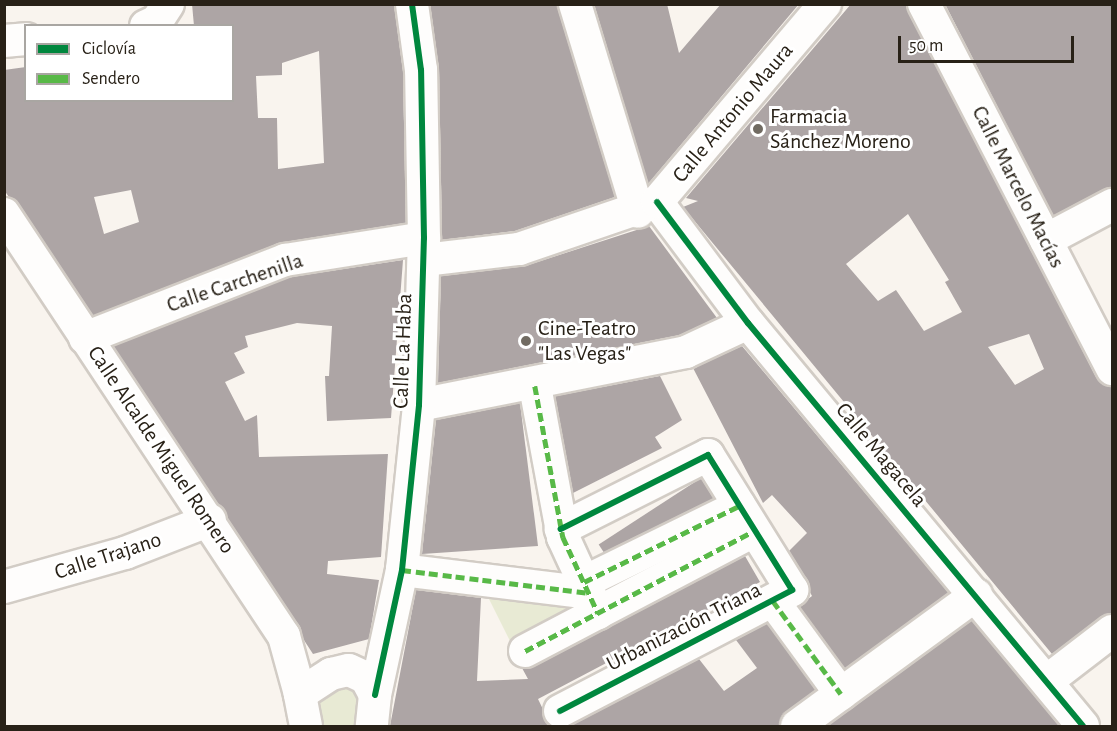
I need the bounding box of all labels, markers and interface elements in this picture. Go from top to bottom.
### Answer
legend [24,24,234,102]
scale bar [901,24,1076,62]
text: 50 m [909,37,943,55]
street label: Calle Antonio Maura [667,38,799,188]
text: Ciclovía [82,40,136,58]
text: Sendero [82,70,140,88]
street label: Calle Marcelo Macías [966,102,1070,272]
place label: Farmacia Sánchez Moreno [770,103,911,154]
marker: Farmacia Sánchez Moreno [751,122,765,136]
street label: Calle Carchenilla [163,247,307,319]
street label: Calle La Haba [388,293,418,409]
place label: Cine-Teatro "Las Vegas" [538,315,636,366]
marker: Cine-Teatro "Las Vegas" [519,334,533,348]
street label: Calle Alcalde Miguel Romero [82,341,240,559]
street label: Calle Magacela [830,397,932,513]
street label: Calle Trajano [51,526,165,586]
street label: Urbanización Triana [602,577,766,677]

